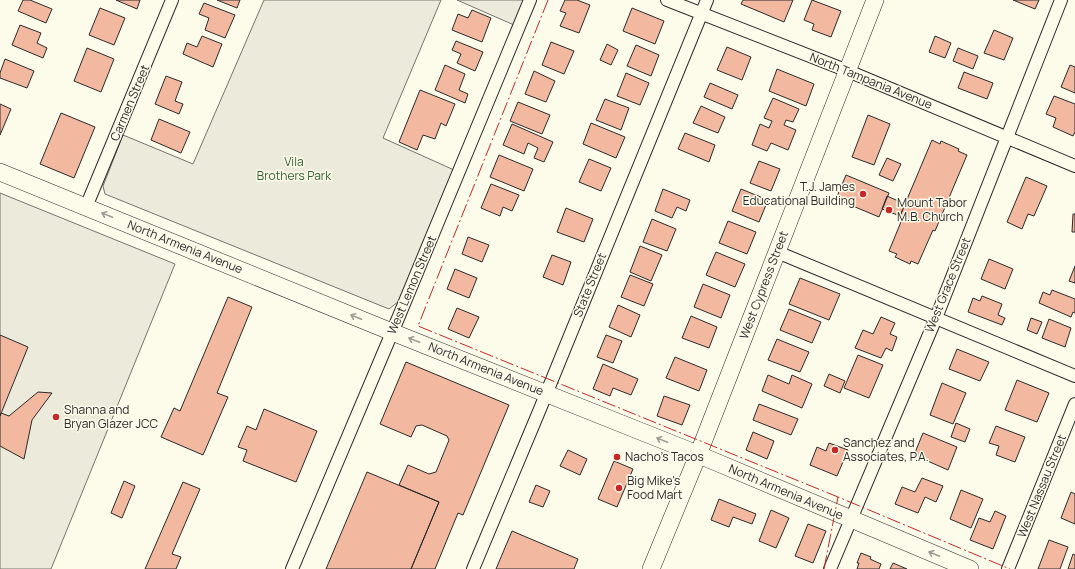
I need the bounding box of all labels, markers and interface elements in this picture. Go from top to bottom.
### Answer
street label: North Tampania Avenue [807,48,935,113]
street label: Carmen Street [106,62,153,144]
park label: Vila Brothers Park [257,153,332,184]
place label: T.J. James Educational Building [743,178,855,209]
marker: T.J. James Educational Building [858,189,868,199]
place label: Mount Tabor M.B. Church [897,194,968,225]
marker: Mount Tabor M.B. Church [884,205,894,215]
one-way arrow [101,210,113,218]
street label: North Armenia Avenue [125,216,245,277]
street label: West Cypress Street [735,228,792,341]
street label: West Lemon Street [383,233,440,337]
street label: West Grace Street [921,234,974,335]
street label: State Street [569,250,610,320]
one-way arrow [351,313,363,320]
one-way arrow [408,336,420,344]
street label: North Armenia Avenue [426,338,546,399]
place label: Shanna and Bryan Glazer JCC [64,401,159,432]
marker: Shanna and Bryan Glazer JCC [51,412,61,422]
street label: West Nassau Street [1013,431,1070,540]
place label: Sanchez and Associates, P.A. [843,434,929,465]
one-way arrow [657,435,669,443]
marker: Sanchez and Associates, P.A. [830,445,840,455]
place label: Nacho's Tacos [625,448,704,465]
marker: Nacho's Tacos [612,452,622,462]
street label: North Armenia Avenue [726,460,846,523]
place label: Big Mike's Food Mart [627,472,683,503]
marker: Big Mike's Food Mart [614,483,624,493]
one-way arrow [929,549,941,557]

